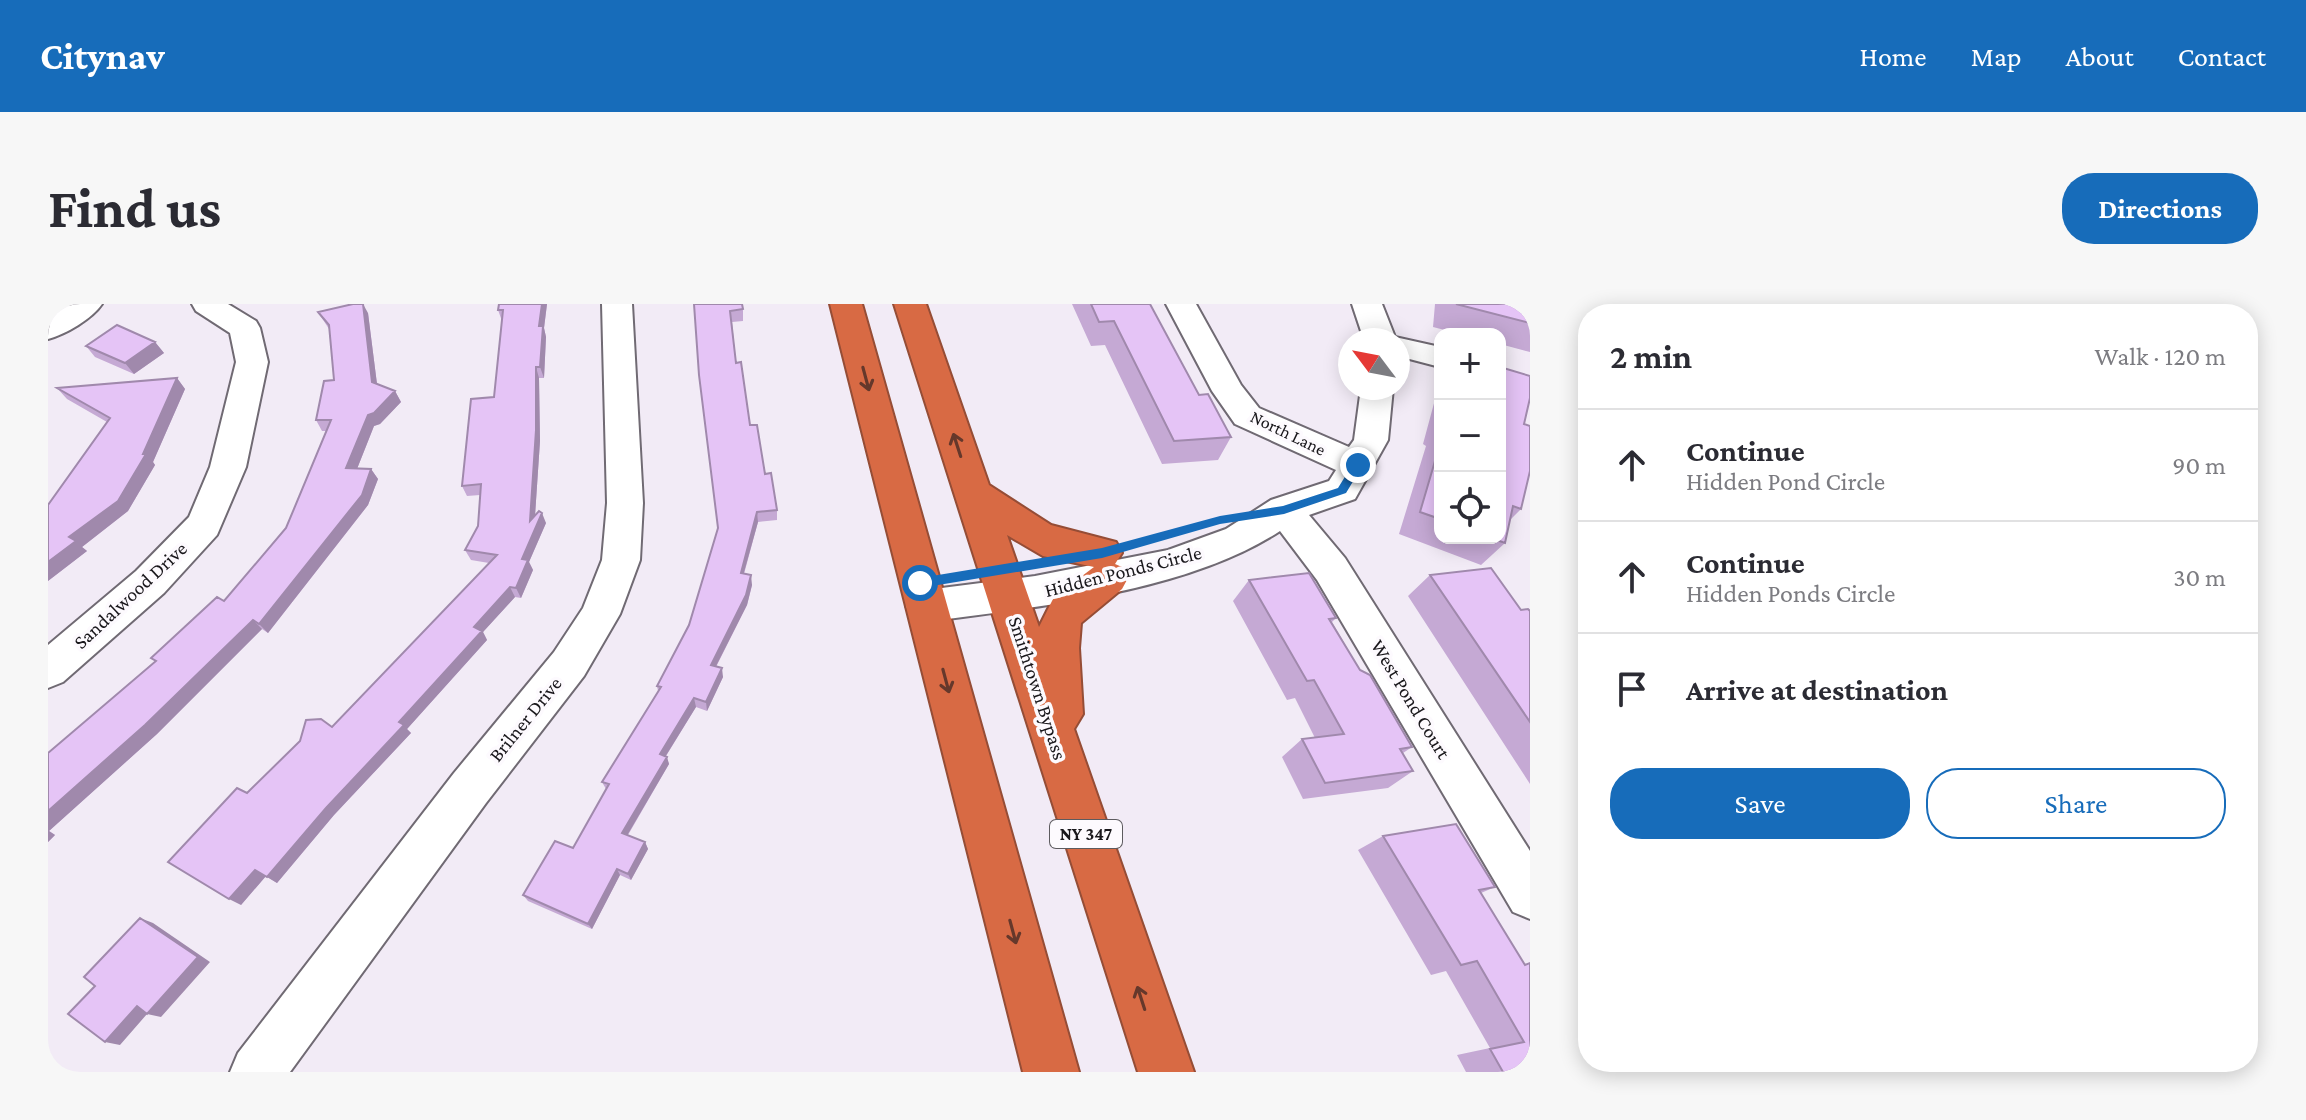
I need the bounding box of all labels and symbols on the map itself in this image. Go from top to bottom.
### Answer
north arrow [1338,328,1410,400]
one-way arrow [859,366,874,392]
street label: North Lane [1247,406,1329,460]
one-way arrow [948,433,963,458]
route end [1340,447,1376,483]
street label: Sandalwood Drive [69,537,191,653]
street label: Hidden Ponds Circle [1042,541,1204,601]
route start [902,565,938,601]
street label: Smithtown Bypass [1004,614,1072,763]
street label: West Pond Court [1367,635,1455,763]
one-way arrow [940,667,955,693]
street label: Brilner Drive [484,672,566,766]
road number: NY 347 [1050,820,1122,848]
one-way arrow [1007,918,1022,944]
one-way arrow [1132,986,1147,1011]

